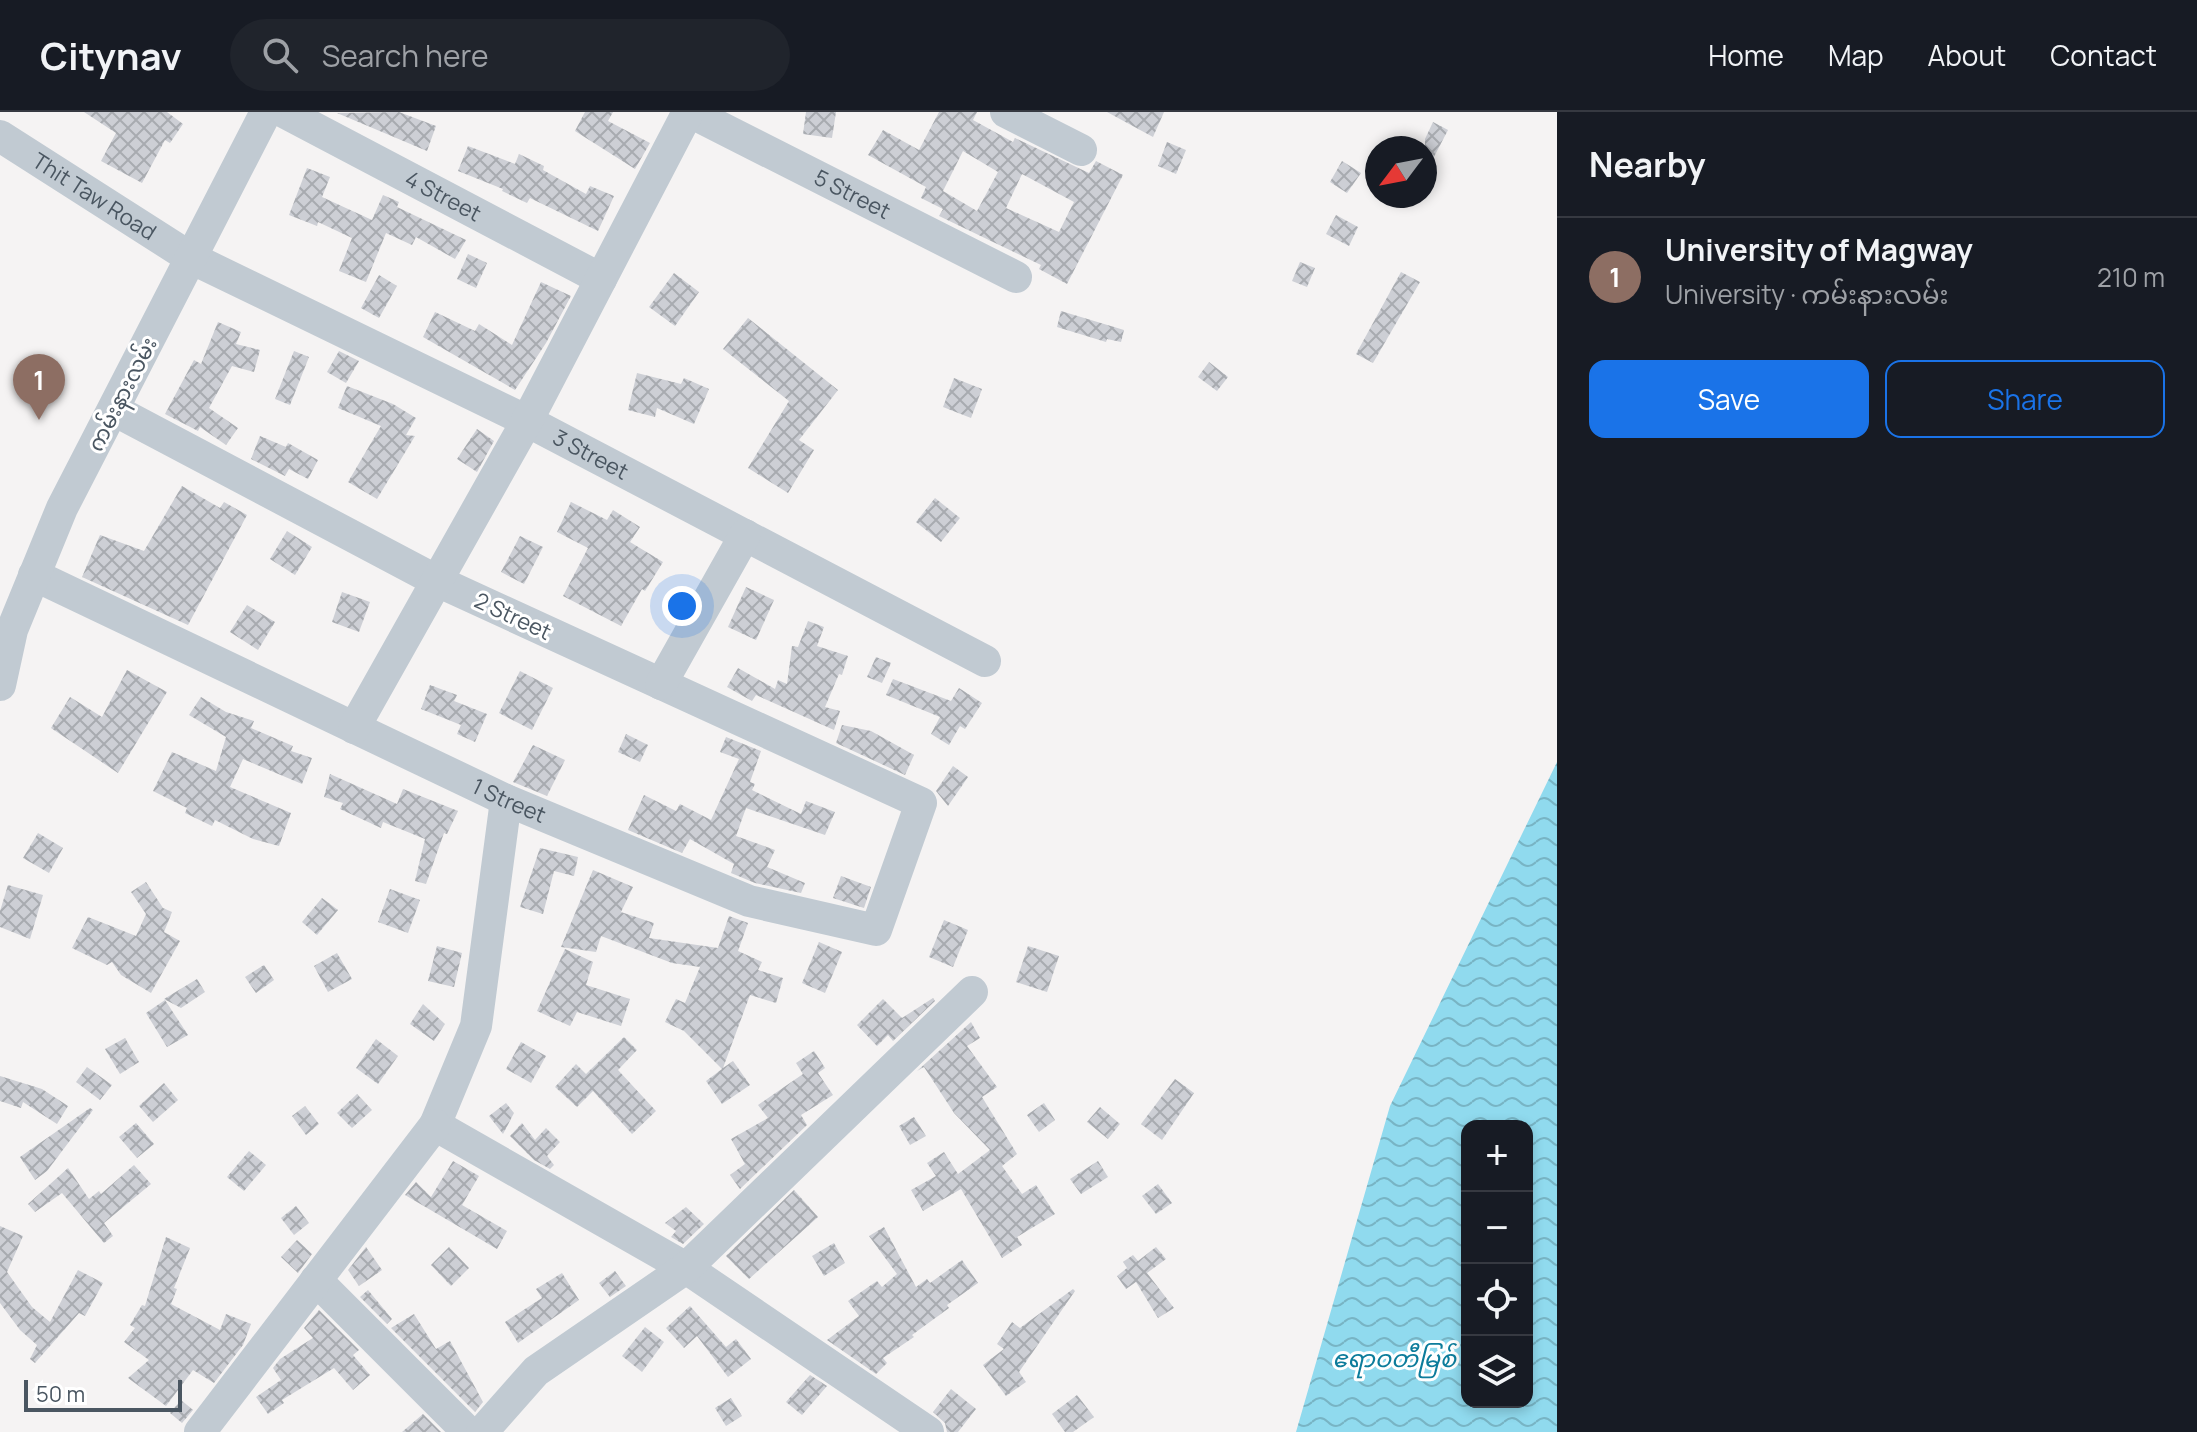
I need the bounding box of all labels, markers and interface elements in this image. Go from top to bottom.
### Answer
search box [230,19,790,91]
text: Citynav [40,29,182,81]
icon: search [258,33,302,77]
text: Search here [322,35,489,76]
text: Home [1708,36,1784,74]
text: Map [1828,36,1884,74]
text: About [1928,36,2006,74]
text: Contact [2050,36,2157,74]
north arrow [1365,136,1437,208]
text: Nearby [1589,141,1705,187]
street label: Thit Taw Road [27,146,162,247]
street label: 5 Street [809,162,896,226]
street label: 4 Street [400,164,487,228]
text: University of Magway [1665,229,1973,270]
text: 1 [1609,259,1621,295]
text: 210 m [2097,259,2165,295]
text: University · ကမ်းနားလမ်း [1665,276,1949,312]
street label: ကမ်းနားလမ်း [80,332,166,458]
pin: 1 [13,354,65,420]
button: Save [1589,360,1869,438]
button: Share [1885,360,2165,438]
street label: 3 Street [548,422,634,487]
street label: 2 Street [470,585,556,647]
your location [662,586,702,626]
street label: 1 Street [467,771,551,830]
map controls [1461,1120,1533,1408]
button: + [1461,1120,1533,1192]
button: − [1461,1192,1533,1264]
button: locate [1461,1264,1533,1336]
button: layers [1461,1336,1533,1408]
water label: ဧရာဝတီမြစ် [1332,1341,1457,1379]
scale bar [24,1376,182,1412]
text: 50 m [36,1379,85,1409]

